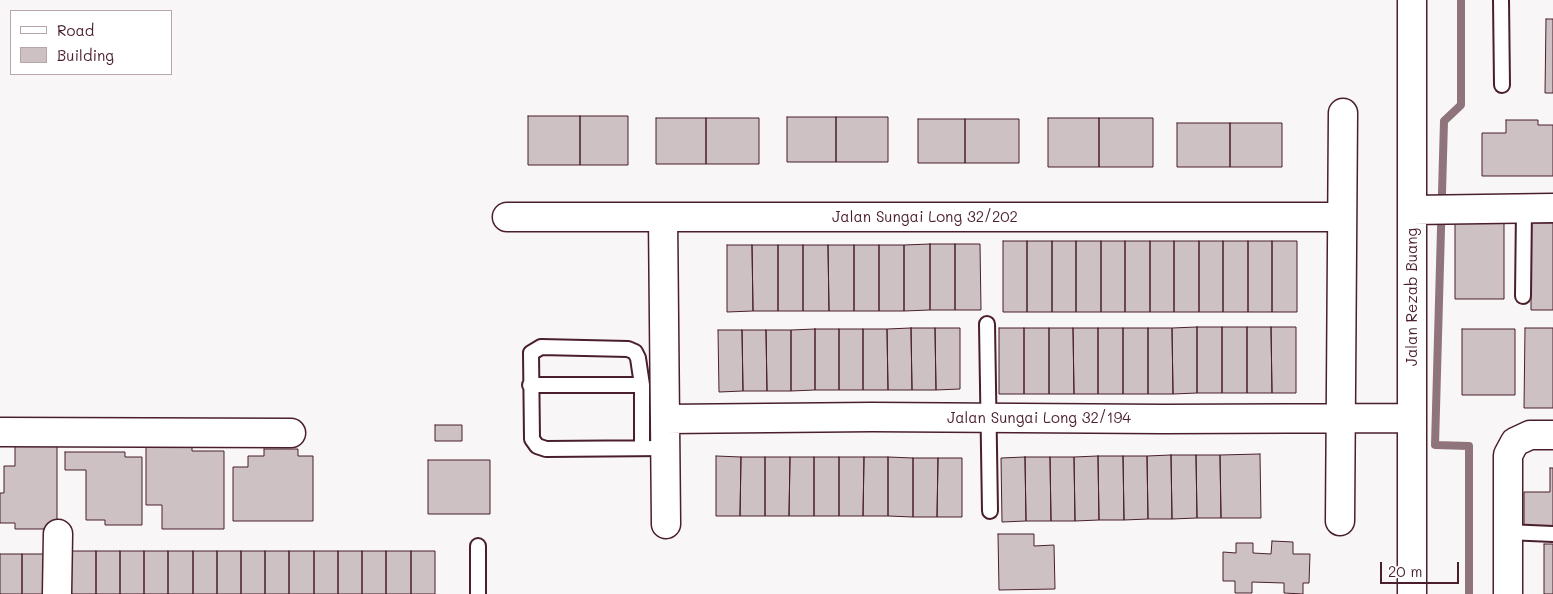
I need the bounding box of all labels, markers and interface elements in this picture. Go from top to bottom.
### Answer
legend [10,10,172,75]
text: Road [57,20,94,40]
text: Building [57,45,114,65]
street label: Jalan Sungai Long 32/202 [832,208,1018,226]
street label: Jalan Rezab Buang [1403,228,1421,366]
street label: Jalan Sungai Long 32/194 [947,409,1131,427]
scale bar [1383,552,1462,584]
text: 20 m [1388,561,1422,581]

